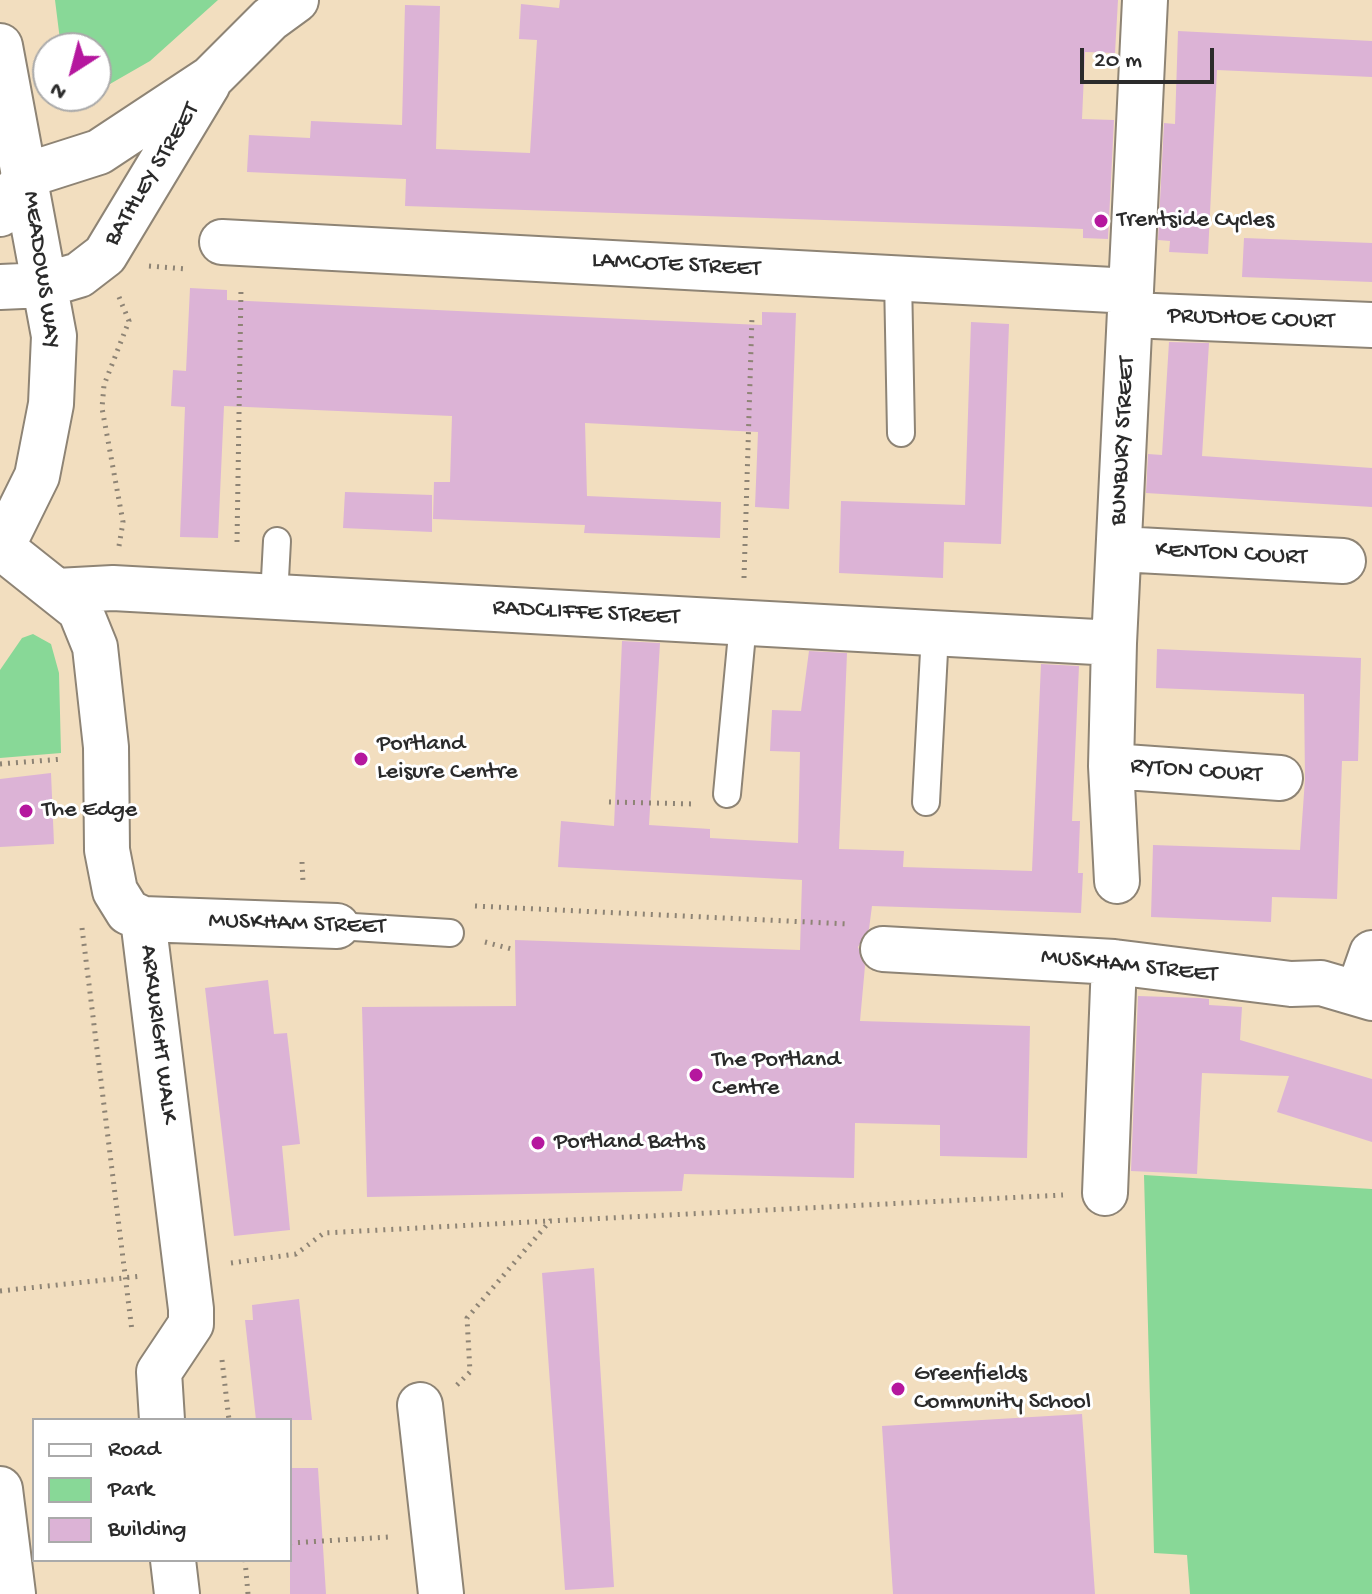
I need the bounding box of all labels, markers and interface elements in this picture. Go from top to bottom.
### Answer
north arrow [32,32,112,112]
scale bar [1084,32,1218,82]
text: 20 m [1094,47,1142,76]
text: N [46,75,73,105]
street label: BATHLEY STREET [99,98,207,252]
street label: MEADOWS WAY [15,189,65,351]
place label: Trentside Cycles [1117,207,1274,235]
marker: Trentside Cycles [1092,212,1110,230]
street label: LAMCOTE STREET [591,247,761,285]
street label: PRUDHOE COURT [1167,303,1335,337]
street label: BUNBURY STREET [1105,356,1143,526]
street label: KENTON COURT [1154,537,1308,573]
street label: RADCLIFFE STREET [492,595,680,633]
place label: Portland Leisure Centre [377,731,518,787]
marker: Portland Leisure Centre [352,750,370,768]
street label: RYTON COURT [1129,753,1263,791]
place label: The Edge [42,797,137,825]
marker: The Edge [17,802,35,820]
street label: MUSKHAM STREET [208,908,386,942]
street label: ARKWRIGHT WALK [132,943,182,1125]
street label: MUSKHAM STREET [1039,943,1219,991]
place label: The Portland Centre [712,1047,840,1103]
marker: The Portland Centre [687,1066,705,1084]
place label: Portland Baths [554,1129,705,1157]
marker: Portland Baths [529,1134,547,1152]
place label: Greenfields Community School [914,1361,1091,1417]
marker: Greenfields Community School [889,1380,907,1398]
legend [32,1418,292,1562]
text: Road [108,1436,160,1465]
text: Park [108,1476,154,1505]
text: Building [108,1516,186,1545]

